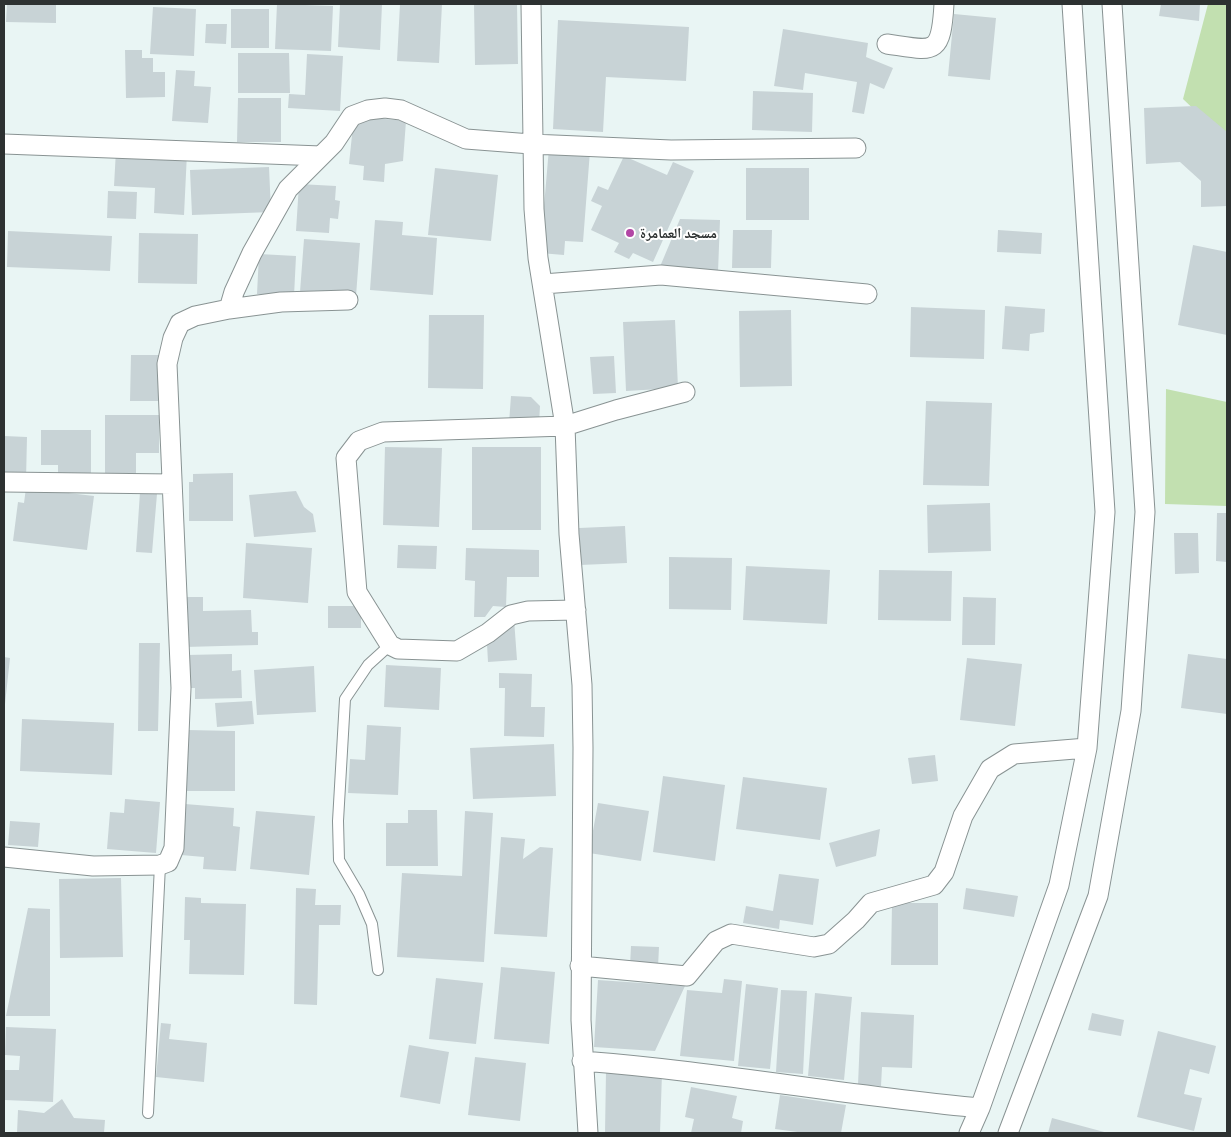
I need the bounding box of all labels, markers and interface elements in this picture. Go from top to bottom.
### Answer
place label: مسجد العمامرة [640,225,717,241]
marker: مسجد العمامرة [624,227,636,239]

